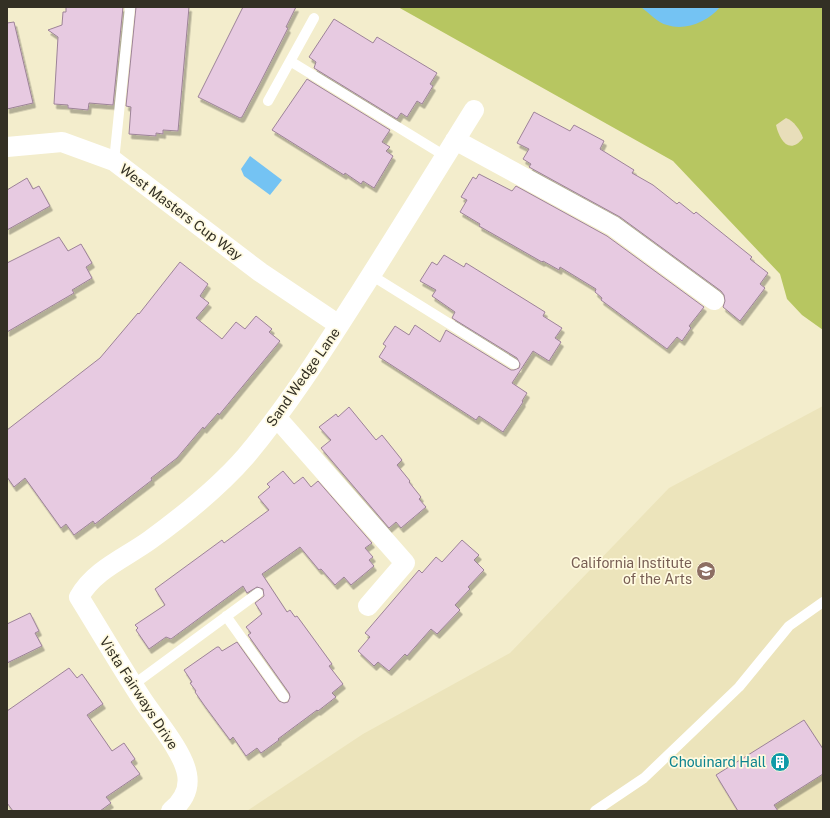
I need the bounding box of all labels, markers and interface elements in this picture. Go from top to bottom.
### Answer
street label: West Masters Cup Way [117,161,246,264]
street label: Sand Wedge Lane [263,324,343,429]
place label: California Institute of the Arts [571,555,692,587]
school or university icon: California Institute of the Arts [695,560,717,582]
street label: Vista Fairways Drive [97,634,181,752]
building icon: Chouinard Hall [769,751,791,773]
place label: Chouinard Hall [669,754,766,770]

